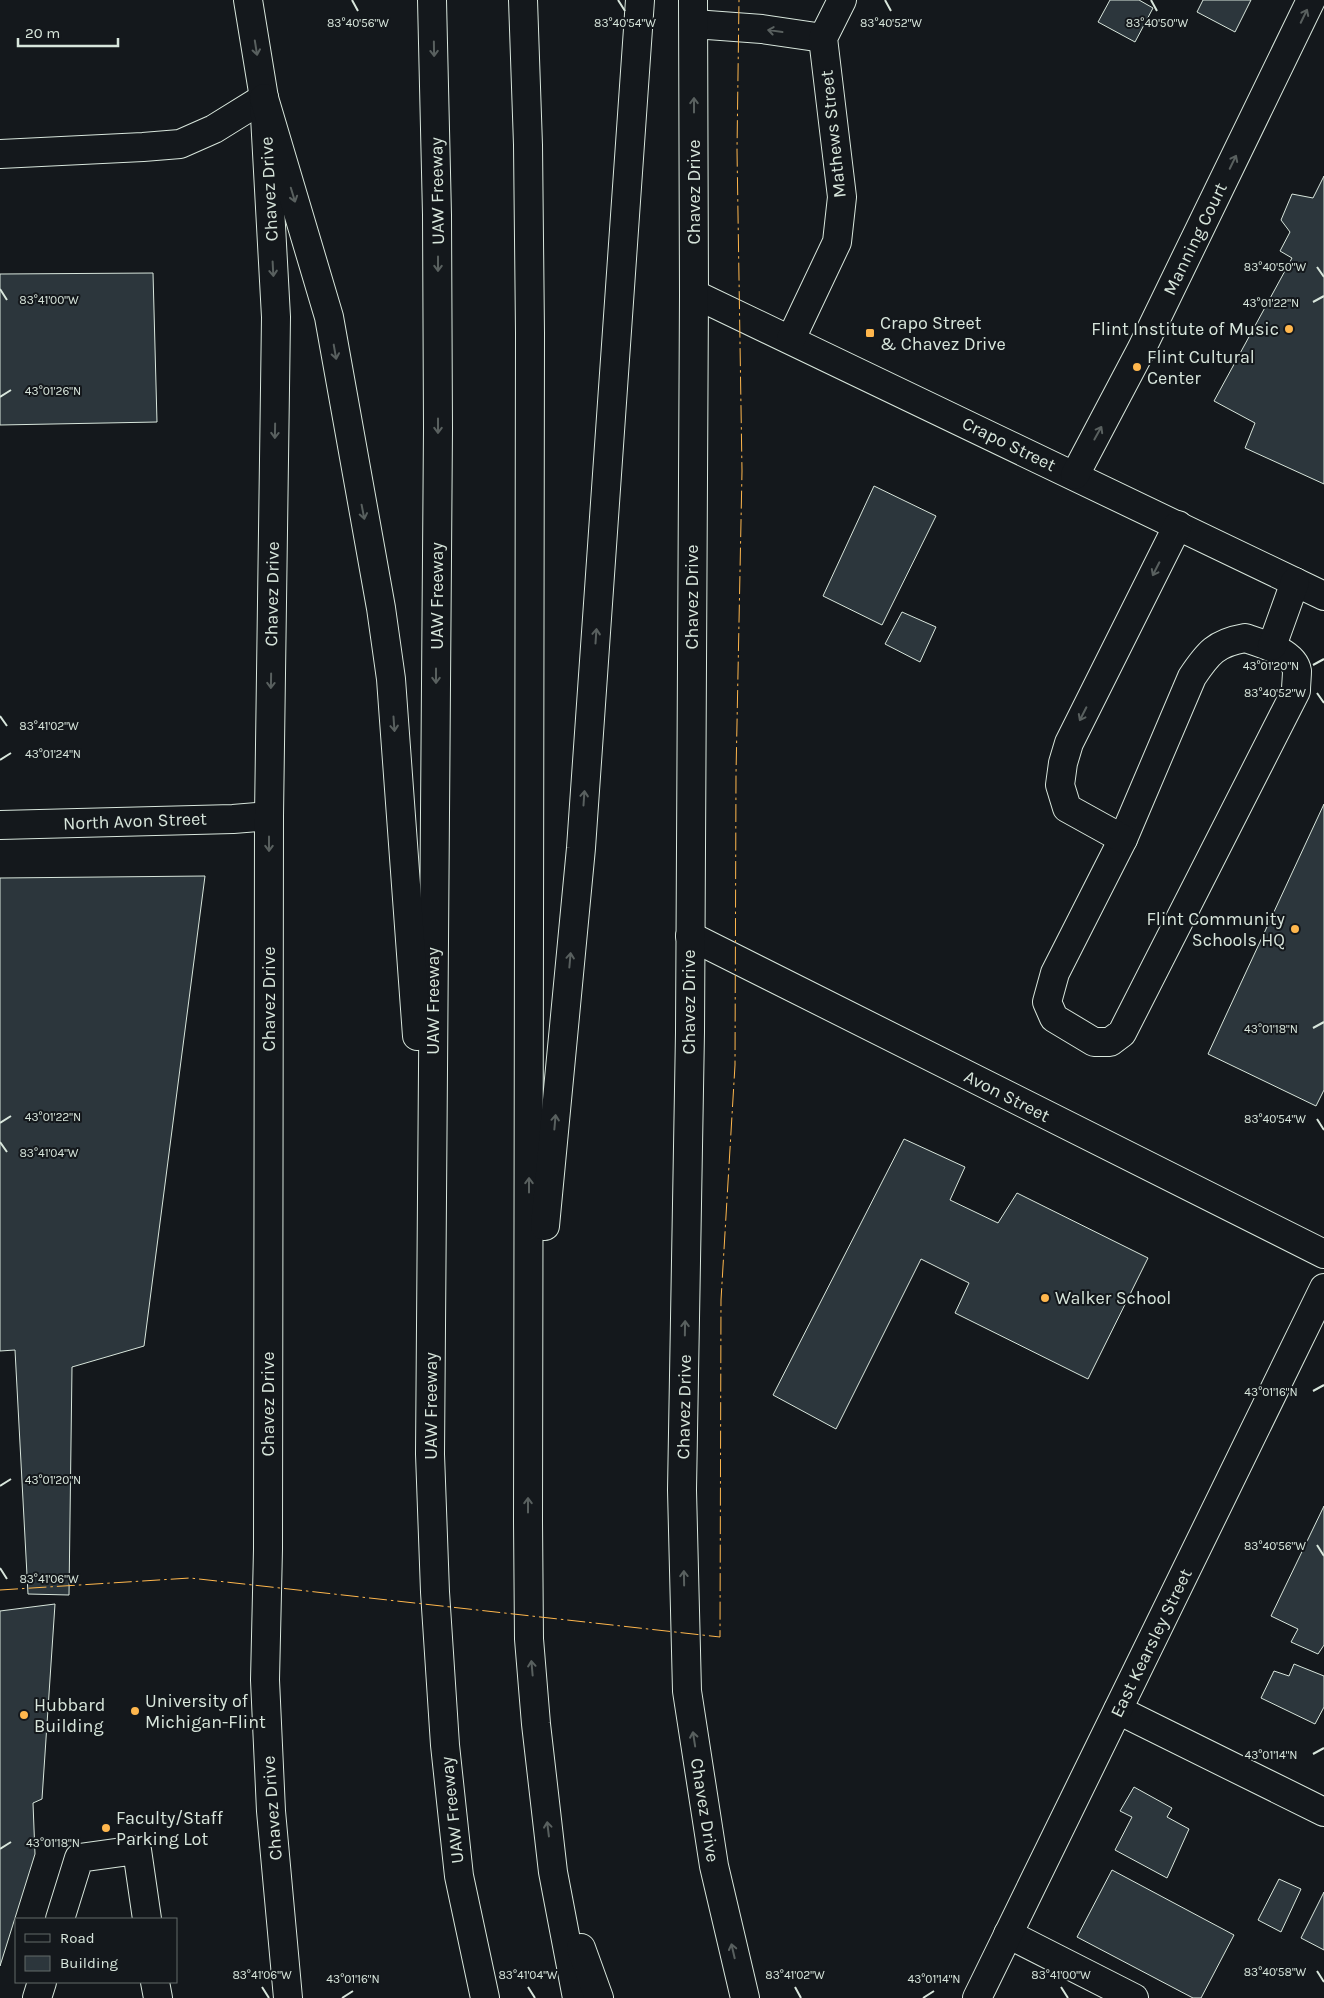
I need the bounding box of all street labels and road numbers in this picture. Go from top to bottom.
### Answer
street label: Mathews Street [815,69,851,199]
street label: Chavez Drive [255,136,283,242]
street label: UAW Freeway [425,136,449,245]
street label: Chavez Drive [683,140,705,244]
street label: Manning Court [1158,179,1232,299]
street label: Crapo Street [959,412,1060,476]
street label: Chavez Drive [260,541,284,647]
street label: UAW Freeway [426,542,448,650]
street label: Chavez Drive [681,545,703,649]
street label: North Avon Street [63,807,208,835]
street label: Chavez Drive [258,947,280,1051]
street label: UAW Freeway [422,947,444,1055]
street label: Chavez Drive [678,950,700,1054]
street label: Avon Street [960,1065,1054,1127]
street label: Chavez Drive [257,1352,279,1456]
street label: UAW Freeway [420,1352,442,1460]
street label: Chavez Drive [672,1354,696,1460]
street label: East Kearsley Street [1105,1565,1197,1721]
street label: Chavez Drive [257,1755,287,1861]
street label: UAW Freeway [435,1755,469,1865]
street label: Chavez Drive [686,1756,724,1864]

